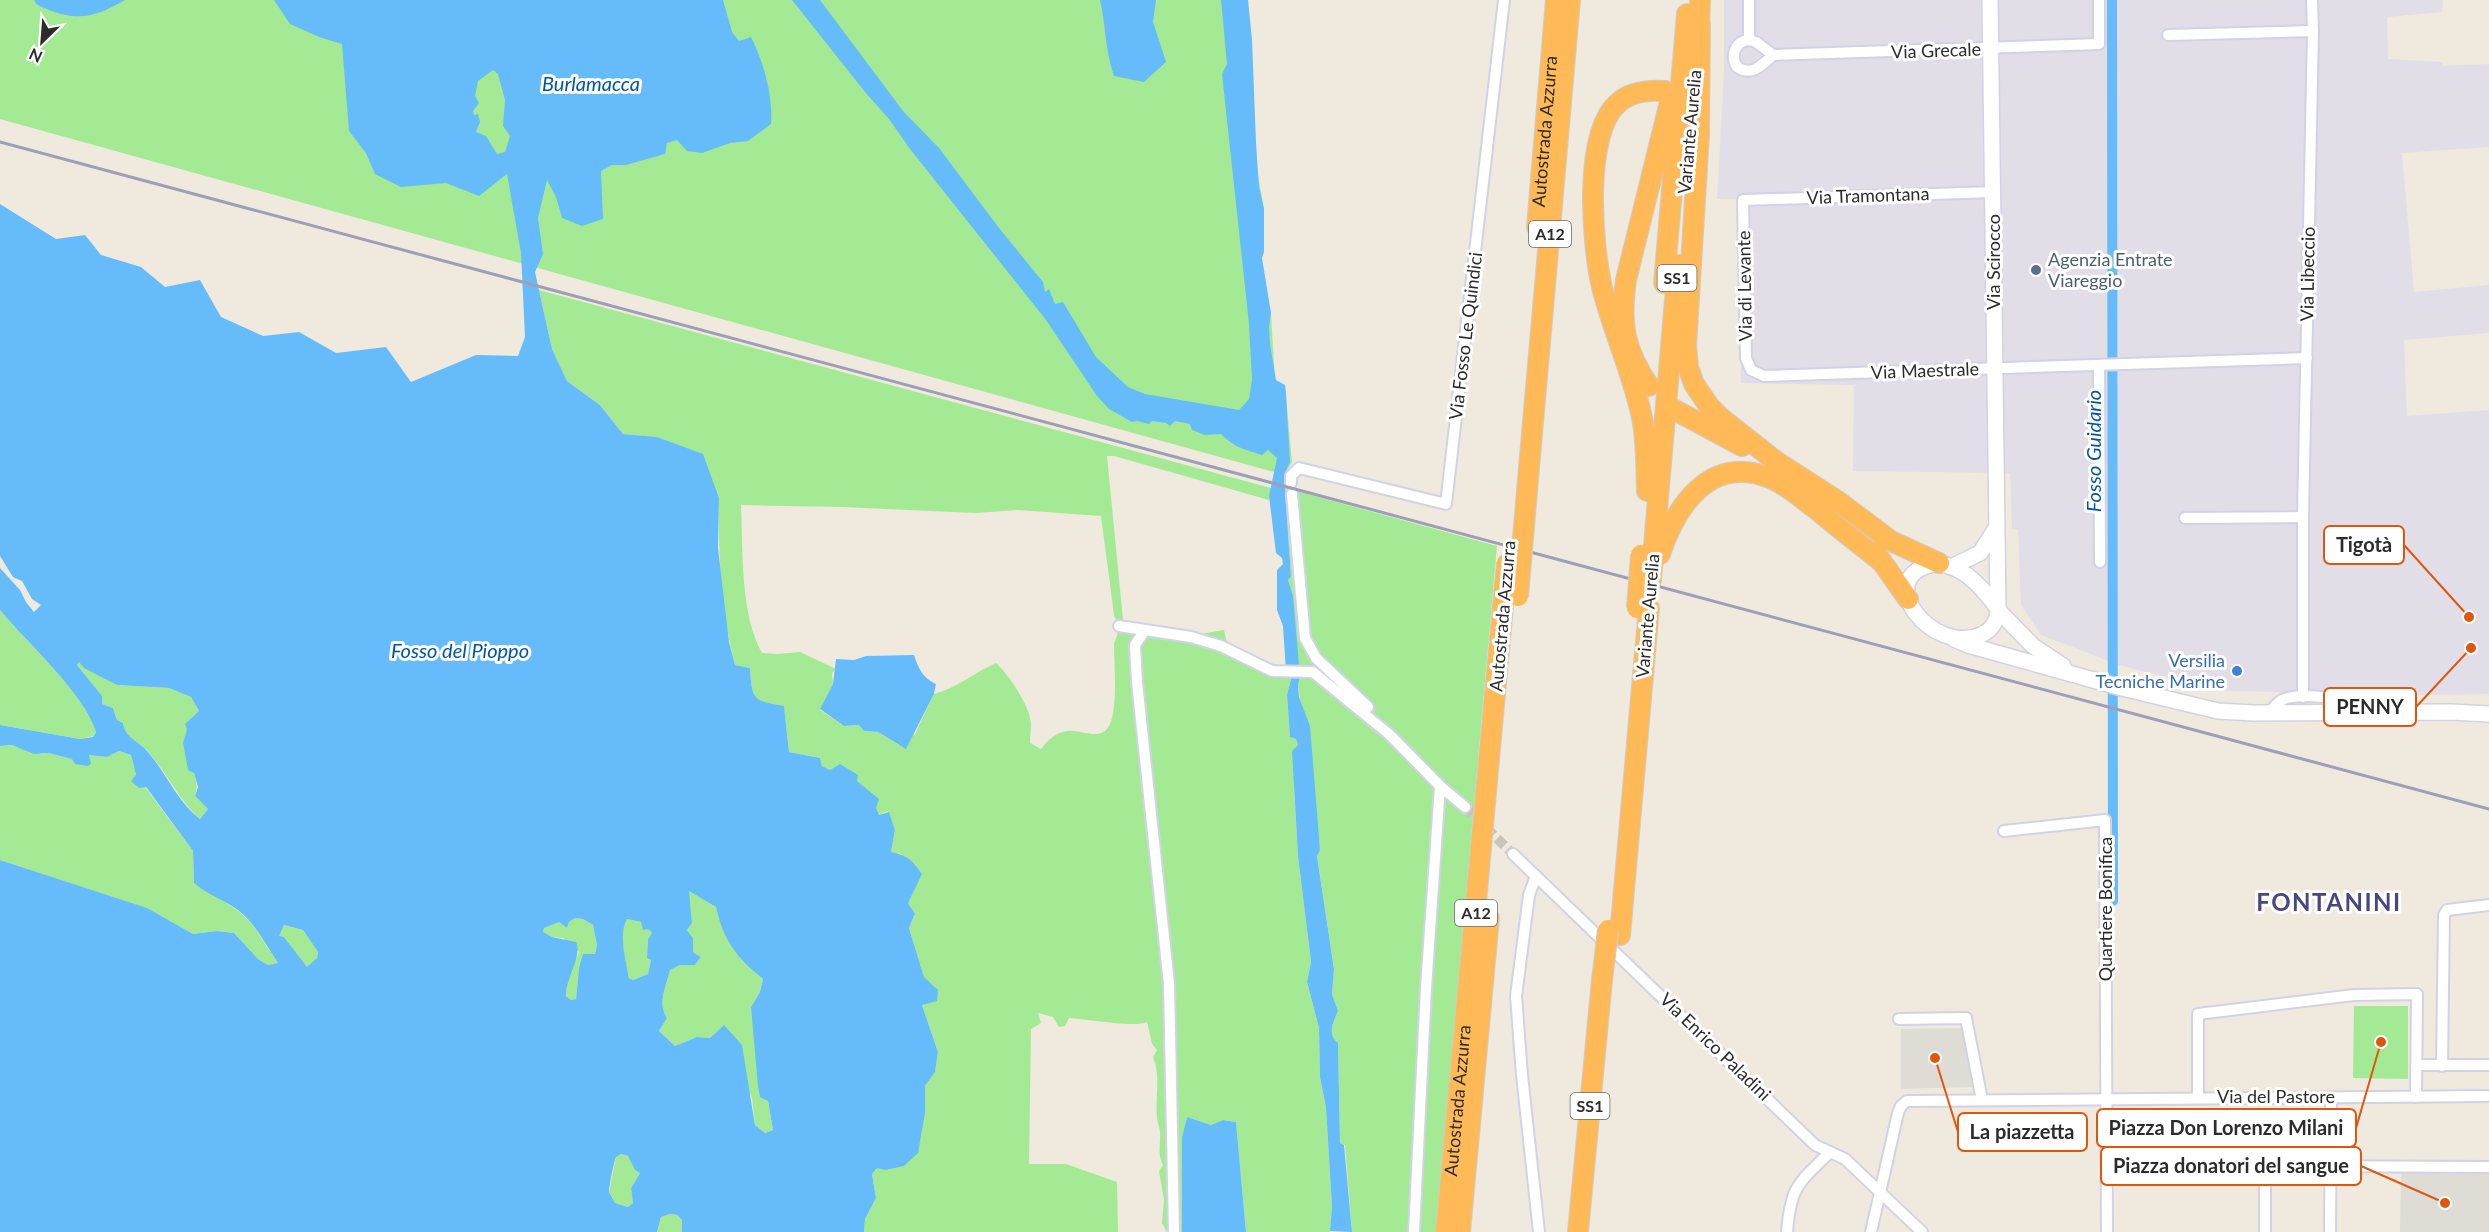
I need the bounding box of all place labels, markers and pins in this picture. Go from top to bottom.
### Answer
place label: Agenzia Entrate Viareggio [2048,248,2173,291]
marker: Agenzia Entrate Viareggio [2029,263,2043,277]
callout: Tigotà [2324,526,2404,564]
place label: Versilia Tecniche Marine [2096,649,2225,692]
marker: Versilia Tecniche Marine [2230,664,2244,678]
callout: PENNY [2324,688,2416,726]
callout: Piazza Don Lorenzo Milani [2097,1109,2356,1147]
callout: La piazzetta [1958,1113,2087,1151]
callout: Piazza donatori del sangue [2101,1147,2361,1185]

